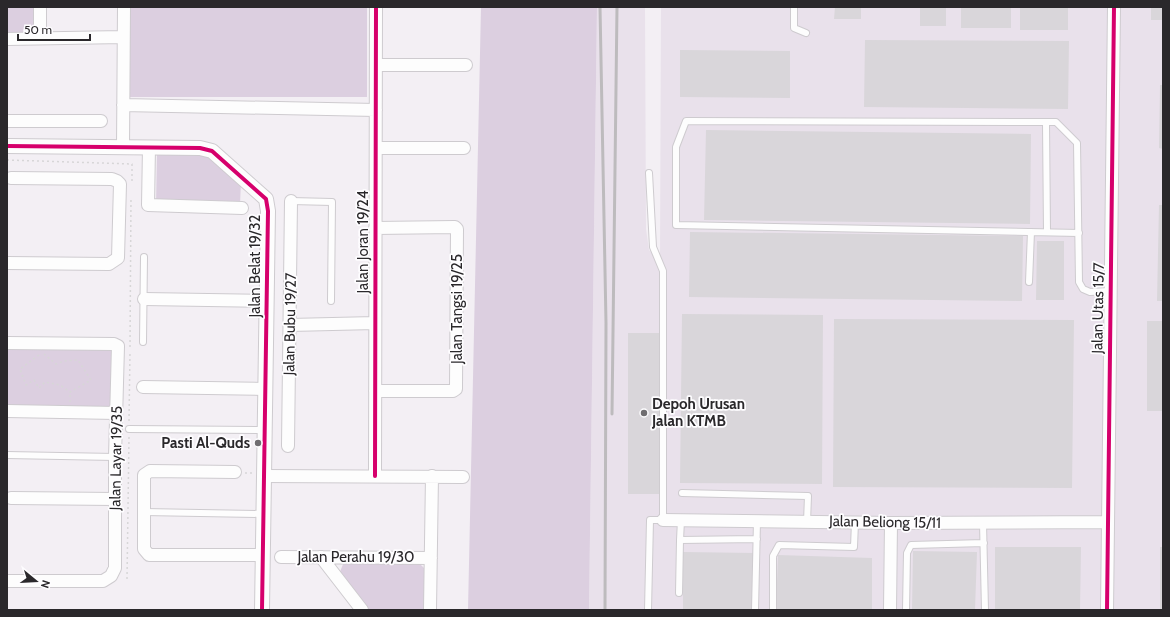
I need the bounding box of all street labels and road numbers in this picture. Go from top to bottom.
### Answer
street label: Jalan Joran 19/24 [354,190,372,295]
street label: Jalan Belat 19/32 [246,214,264,318]
street label: Jalan Tangsi 19/25 [448,254,466,365]
street label: Jalan Utas 15/7 [1088,262,1108,355]
street label: Jalan Bubu 19/27 [280,272,300,377]
street label: Jalan Layar 19/35 [106,406,126,511]
street label: Jalan Beliong 15/11 [828,512,941,532]
street label: Jalan Perahu 19/30 [296,548,415,566]

